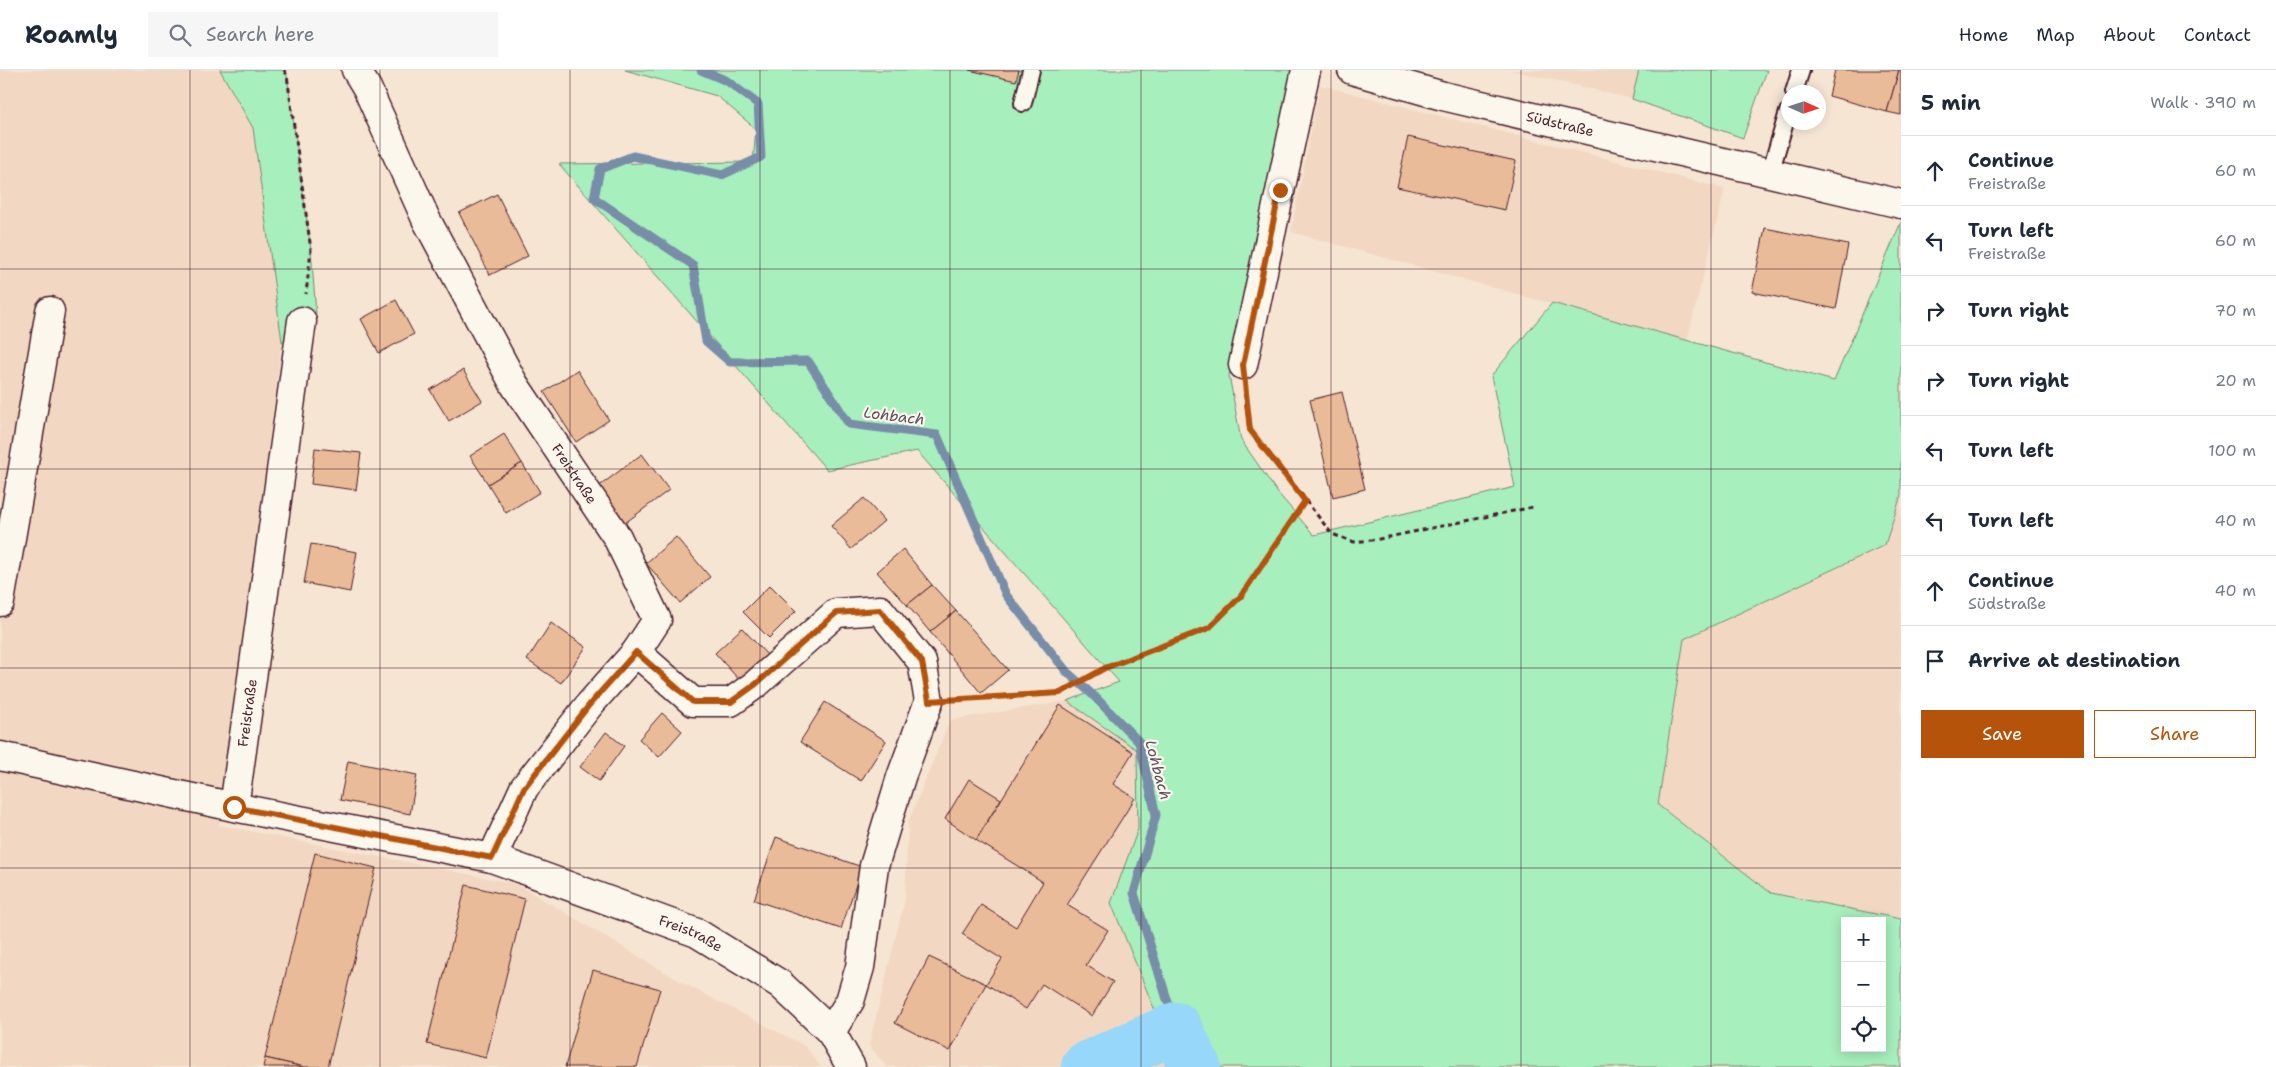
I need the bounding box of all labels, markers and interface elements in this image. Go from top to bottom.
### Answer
search box [148,12,498,57]
text: Roamly [25,19,118,51]
icon: search [166,21,194,49]
text: Search here [206,22,315,47]
text: Home [1959,23,2008,47]
text: Map [2036,23,2075,47]
text: About [2103,23,2156,47]
text: Contact [2184,23,2251,47]
north arrow [1781,85,1826,130]
text: 5 min [1921,89,1981,117]
text: Walk · 390 m [2150,92,2256,113]
street label: Südstraße [1525,107,1596,140]
text: Continue [1968,148,2054,173]
icon: ahead [1921,157,1949,185]
text: 60 m [2215,160,2256,181]
text: Freistraße [1968,173,2046,194]
route end [1269,179,1292,202]
text: Turn left [1968,218,2054,243]
icon: left [1921,227,1949,255]
text: 60 m [2215,230,2256,251]
text: Freistraße [1968,243,2046,264]
icon: right [1921,297,1949,325]
text: Turn right [1968,298,2069,323]
text: 70 m [2215,300,2256,321]
icon: right [1921,367,1949,395]
text: Turn right [1968,368,2069,393]
text: 20 m [2215,370,2256,391]
water label: Lohbach [862,402,926,430]
icon: left [1921,437,1949,465]
text: Turn left [1968,438,2054,463]
street label: Freistraße [548,440,601,507]
text: 100 m [2208,440,2256,461]
icon: left [1921,507,1949,535]
text: Turn left [1968,508,2054,533]
text: 40 m [2214,510,2256,531]
text: Continue [1968,568,2054,593]
icon: ahead [1921,577,1949,605]
text: 40 m [2214,580,2256,601]
text: Südstraße [1968,593,2046,614]
icon: arrive [1921,647,1949,675]
text: Arrive at destination [1968,648,2180,673]
street label: Freistraße [233,678,261,748]
button: Save [1921,710,2084,758]
button: Share [2094,710,2256,758]
water label: Lohbach [1140,738,1176,802]
route start [223,796,246,819]
street label: Freistraße [656,911,726,956]
map controls [1841,917,1886,1052]
button: + [1841,917,1886,962]
button: − [1841,962,1886,1007]
button: locate [1841,1007,1886,1052]

